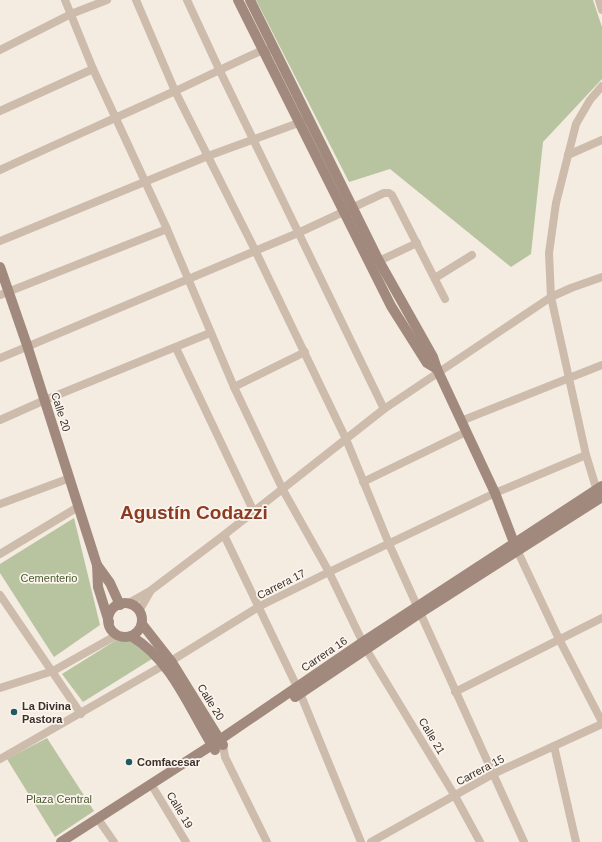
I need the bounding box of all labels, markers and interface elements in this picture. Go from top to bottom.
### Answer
street label: Calle 20 [49,391,73,433]
district label: Agustín Codazzi [120,502,268,523]
street label: Carrera 17 [255,567,307,601]
park label: Cementerio [21,572,77,584]
street label: Carrera 16 [299,634,349,674]
street label: Calle 20 [195,682,227,722]
place label: La Divina Pastora [22,700,72,725]
marker: La Divina Pastora [9,707,19,717]
street label: Calle 21 [416,716,448,756]
street label: Carrera 15 [454,752,506,788]
place label: Comfacesar [137,756,201,768]
marker: Comfacesar [124,757,134,767]
street label: Calle 19 [164,790,196,830]
park label: Plaza Central [26,793,92,805]

